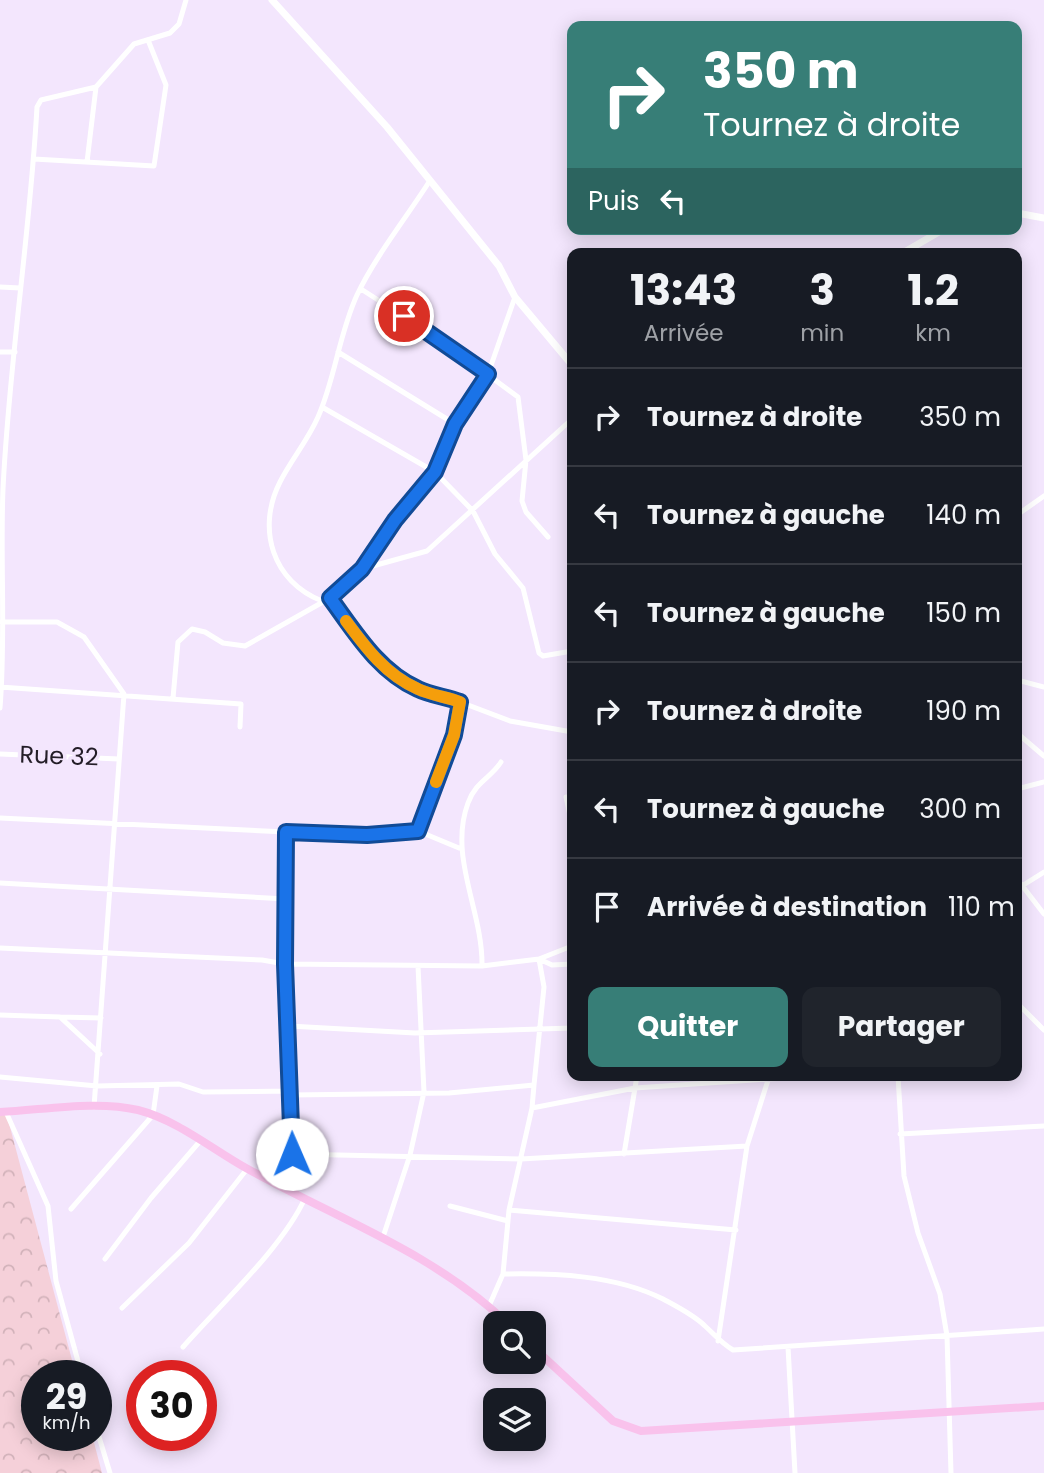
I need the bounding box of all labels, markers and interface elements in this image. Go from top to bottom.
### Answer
text: 350 m [703,37,859,105]
icon: right [588,49,679,140]
text: Tournez à droite [703,102,960,147]
icon: left [654,182,692,220]
text: Puis [588,183,640,219]
text: 13:43 [630,261,737,320]
text: 3 [809,261,835,320]
text: 1.2 [907,261,959,320]
pin [374,286,434,346]
icon: arrive [385,297,423,335]
text: Arrivée [644,317,723,349]
text: min [800,317,844,349]
text: km [915,317,951,349]
icon: right [588,398,626,436]
text: Tournez à droite [647,399,862,435]
text: 350 m [919,399,1001,435]
icon: left [588,496,626,534]
text: Tournez à gauche [647,497,885,533]
text: 140 m [926,497,1001,533]
icon: left [588,594,626,632]
text: Tournez à gauche [647,595,885,631]
text: 150 m [926,595,1001,631]
icon: right [588,692,626,730]
text: Tournez à droite [647,693,862,729]
text: 190 m [926,693,1001,729]
street label: Rue 32 [19,738,99,773]
icon: left [588,790,626,828]
text: Tournez à gauche [647,791,885,827]
text: 300 m [919,791,1001,827]
icon: arrive [588,888,626,926]
text: Arrivée à destination [647,889,927,925]
text: 110 m [948,889,1015,925]
button: Quitter [588,987,788,1067]
button: Partager [802,987,1001,1067]
position arrow [255,1117,329,1191]
map controls [483,1311,546,1451]
button: search [483,1311,546,1374]
speed limit sign: 30 [126,1360,217,1451]
text: 29 [46,1372,87,1421]
button: layers [483,1388,546,1451]
text: km/h [43,1410,90,1435]

